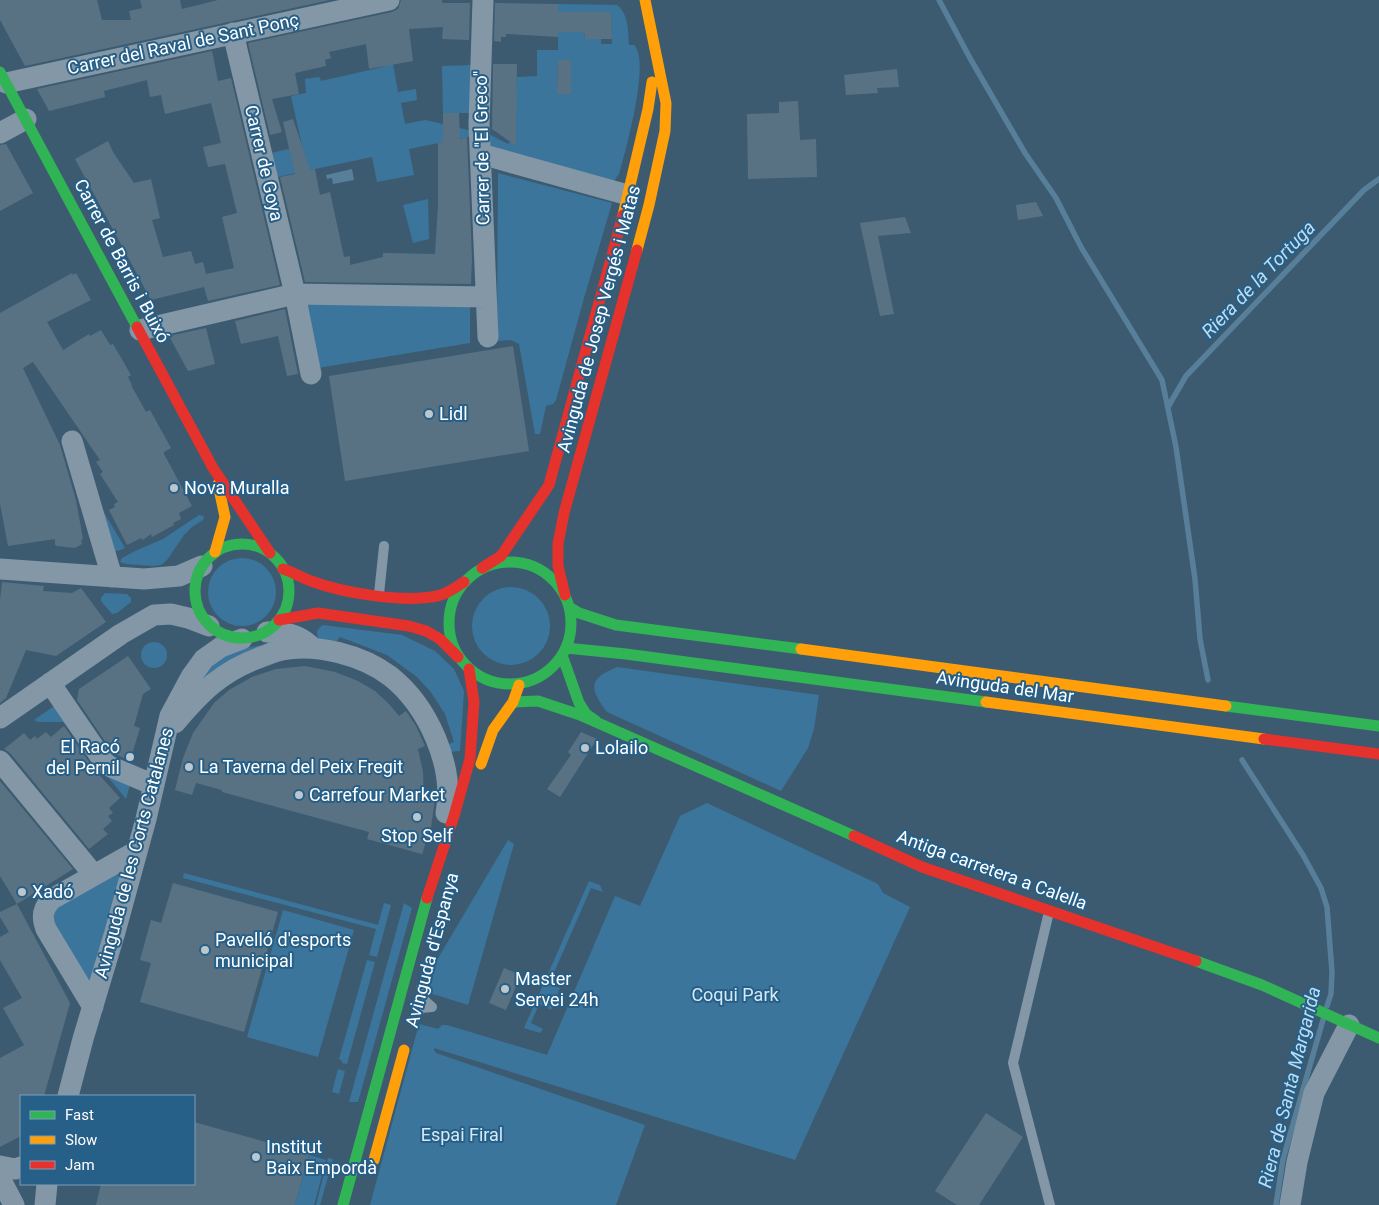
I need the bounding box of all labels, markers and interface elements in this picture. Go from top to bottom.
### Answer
street label: Carrer del Raval de Sant Ponç [65,9,300,78]
street label: Carrer de "El Greco" [470,71,493,226]
street label: Carrer de Goya [241,103,288,223]
street label: Carrer de Barris i Buixó [70,175,175,346]
street label: Avinguda de Josep Vergés i Matas [553,183,644,455]
water label: Riera de la Tortuga [1197,216,1320,343]
place label: Lidl [439,403,468,424]
marker: Lidl [423,408,435,420]
place label: Nova Muralla [184,477,290,498]
marker: Nova Muralla [168,482,180,494]
street label: Avinguda del Mar [935,666,1075,707]
street label: Avinguda de les Corts Catalanes [90,725,177,981]
place label: El Racó del Pernil [46,736,120,778]
place label: Lolailo [595,737,648,758]
marker: Lolailo [579,742,591,754]
marker: El Racó del Pernil [124,751,136,763]
place label: La Taverna del Peix Fregit [199,756,403,777]
marker: La Taverna del Peix Fregit [183,761,195,773]
place label: Carrefour Market [309,784,445,805]
marker: Carrefour Market [293,789,305,801]
marker: Stop Self [411,811,423,823]
place label: Stop Self [381,825,454,846]
street label: Antiga carretera a Calella [894,825,1090,914]
street label: Avinguda d'Espanya [401,870,462,1030]
place label: Xadó [32,881,74,902]
marker: Xadó [16,886,28,898]
place label: Pavelló d'esports municipal [215,929,351,971]
marker: Pavelló d'esports municipal [199,944,211,956]
place label: Master Servei 24h [515,968,599,1010]
marker: Master Servei 24h [499,983,511,995]
park label: Coqui Park [691,984,780,1005]
water label: Riera de Santa Margarida [1253,984,1326,1190]
legend [20,1095,195,1185]
text: Fast [65,1106,94,1124]
park label: Espai Firal [421,1124,503,1145]
text: Slow [65,1131,97,1149]
place label: Institut Baix Empordà [266,1136,377,1178]
marker: Institut Baix Empordà [250,1151,262,1163]
text: Jam [65,1156,95,1174]

